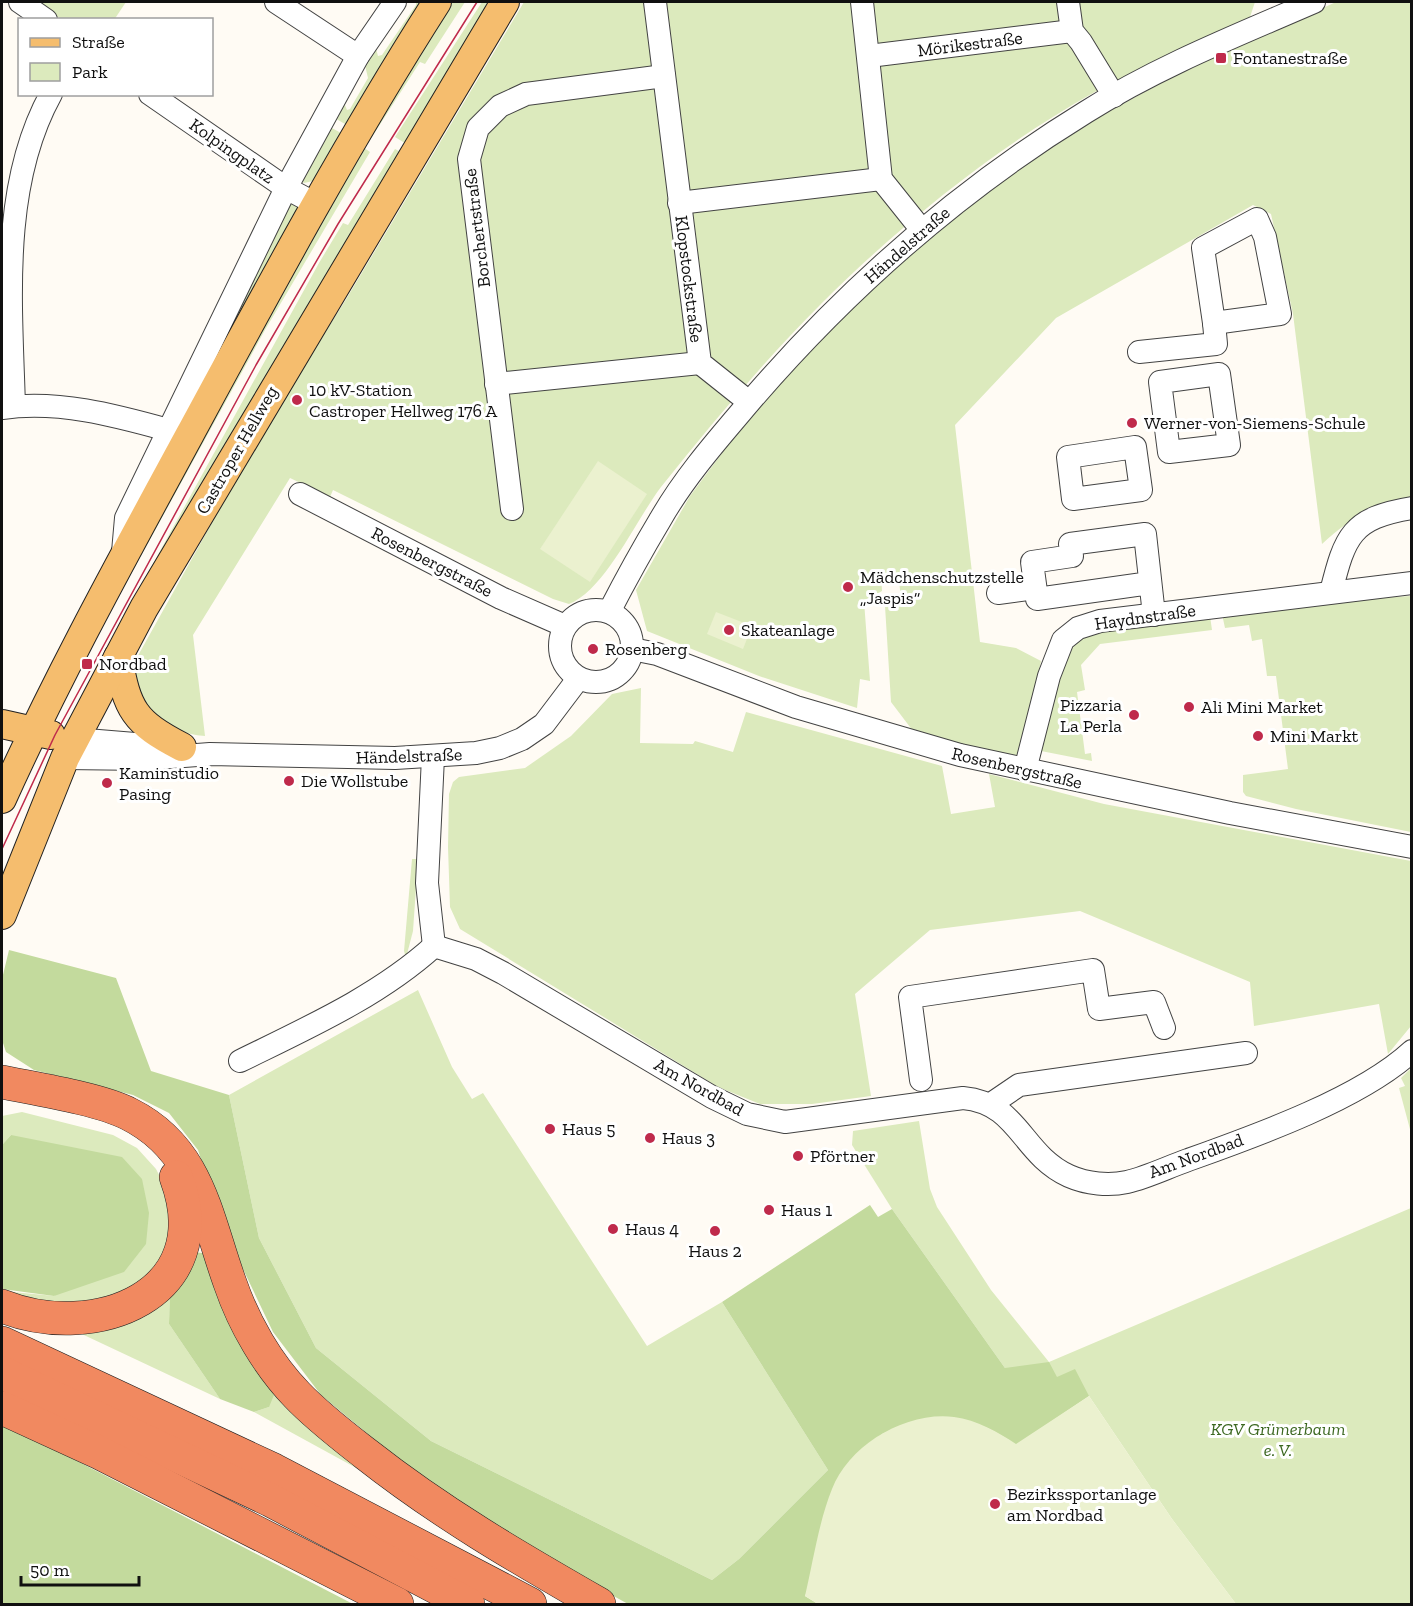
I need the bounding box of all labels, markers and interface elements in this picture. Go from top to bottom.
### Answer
legend [18,18,213,96]
street label: Mörikestraße [916,27,1024,61]
text: Straße [72,31,125,53]
place label: Fontanestraße [1233,47,1347,69]
marker: Fontanestraße [1214,51,1228,65]
text: Park [72,61,108,83]
street label: Kolpingplatz [185,114,279,188]
street label: Borchertstraße [459,167,495,289]
street label: Händelstraße [860,202,954,288]
street label: Klopstockstraße [670,214,708,344]
place label: 10 kV-Station Castroper Hellweg 176 A [309,379,498,422]
street label: Castroper Hellweg [191,382,283,518]
marker: 10 kV-Station Castroper Hellweg 176 A [290,393,304,407]
place label: Werner-von-Siemens-Schule [1144,412,1365,434]
marker: Werner-von-Siemens-Schule [1125,416,1139,430]
street label: Rosenbergstraße [368,522,496,602]
place label: Mädchenschutzstelle „Jaspis“ [860,566,1024,609]
marker: Mädchenschutzstelle „Jaspis“ [841,580,855,594]
street label: Haydnstraße [1093,599,1197,635]
place label: Skateanlage [741,619,835,641]
marker: Skateanlage [722,623,736,637]
place label: Rosenberg [605,638,687,660]
marker: Rosenberg [586,642,600,656]
place label: Nordbad [99,653,167,675]
marker: Nordbad [80,657,94,671]
place label: Pizzaria La Perla [1060,694,1122,737]
place label: Ali Mini Market [1201,696,1323,718]
marker: Ali Mini Market [1182,700,1196,714]
marker: Pizzaria La Perla [1127,708,1141,722]
place label: Mini Markt [1270,725,1359,747]
marker: Mini Markt [1251,729,1265,743]
street label: Rosenbergstraße [950,742,1084,794]
street label: Händelstraße [355,743,463,769]
place label: Kaminstudio Pasing [119,762,219,805]
place label: Die Wollstube [301,770,408,792]
marker: Die Wollstube [282,774,296,788]
marker: Kaminstudio Pasing [100,776,114,790]
street label: Am Nordbad [650,1053,748,1121]
place label: Haus 5 [562,1118,615,1140]
marker: Haus 5 [543,1122,557,1136]
place label: Haus 3 [662,1127,715,1149]
street label: Am Nordbad [1146,1129,1246,1183]
marker: Haus 3 [643,1131,657,1145]
place label: Pförtner [810,1145,876,1167]
marker: Pförtner [791,1149,805,1163]
place label: Haus 1 [781,1199,832,1221]
marker: Haus 1 [762,1203,776,1217]
place label: Haus 4 [625,1218,679,1240]
marker: Haus 4 [606,1222,620,1236]
marker: Haus 2 [708,1224,722,1238]
place label: Haus 2 [688,1240,742,1262]
park label: KGV Grümerbaum e. V. [1211,1418,1345,1461]
place label: Bezirkssportanlage am Nordbad [1007,1483,1157,1526]
marker: Bezirkssportanlage am Nordbad [988,1497,1002,1511]
scale bar [21,1549,140,1587]
text: 50 m [30,1559,70,1581]

